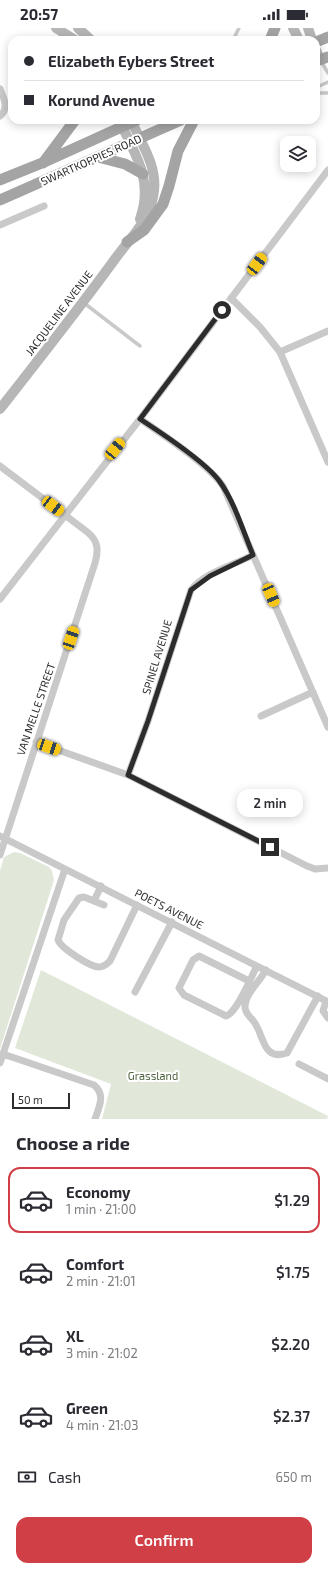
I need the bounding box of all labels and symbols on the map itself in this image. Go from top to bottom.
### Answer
street label: SWARTKOPPIES ROAD [38,131,143,188]
car [245,251,269,277]
street label: JACQUELINE AVENUE [22,268,96,358]
route start [213,301,231,319]
car [103,436,127,462]
car [40,494,66,518]
car [261,582,281,608]
street label: SPINEL AVENUE [139,618,174,696]
car [62,625,80,651]
street label: VAN MELLE STREET [14,660,58,757]
car [36,737,62,757]
callout: 2 min [237,789,303,817]
route end [261,838,279,856]
street label: POETS AVENUE [133,886,206,931]
park label: Grassland [128,1069,178,1082]
scale bar [12,1091,70,1110]

